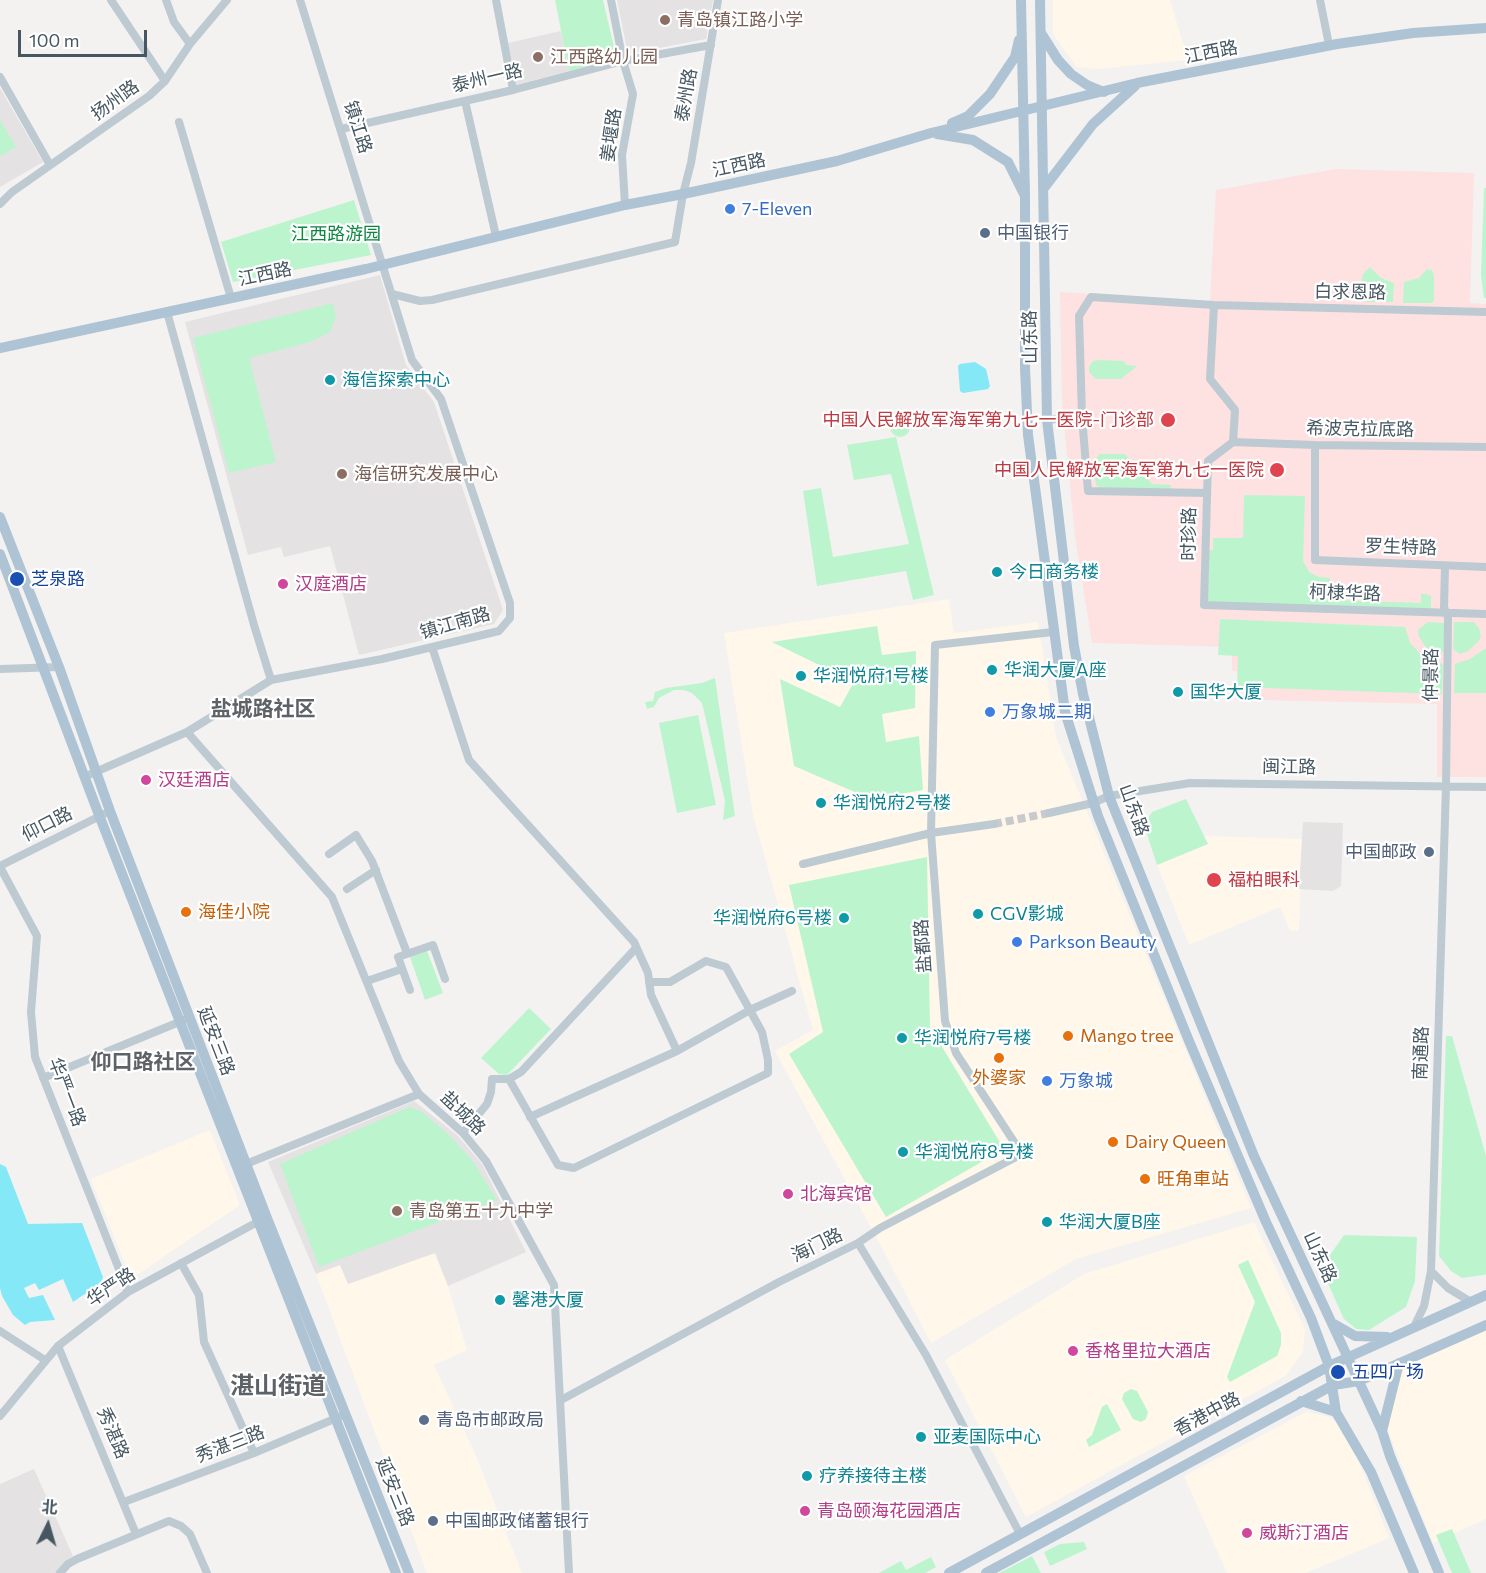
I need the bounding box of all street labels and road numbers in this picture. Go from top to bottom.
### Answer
street label: 江西路 [1182,36,1240,68]
street label: 泰州一路 [449,59,525,97]
street label: 泰州路 [671,67,701,123]
street label: 扬州路 [87,75,143,125]
street label: 镇江路 [339,98,377,156]
street label: 姜堰路 [597,107,625,163]
street label: 江西路 [710,149,768,181]
street label: 江西路 [236,258,294,290]
street label: 白求恩路 [1314,281,1386,303]
street label: 山东路 [1019,310,1041,364]
street label: 希波克拉底路 [1306,417,1414,441]
street label: 时珍路 [1178,507,1200,561]
street label: 罗生特路 [1365,535,1437,559]
street label: 柯棣华路 [1309,581,1381,605]
street label: 镇江南路 [417,603,493,643]
street label: 仲景路 [1420,648,1442,702]
street label: 闽江路 [1262,756,1316,778]
street label: 山东路 [1115,781,1153,839]
street label: 仰口路 [18,802,76,846]
street label: 盐都路 [910,918,936,974]
street label: 延安三路 [193,1004,239,1078]
street label: 南通路 [1409,1026,1433,1080]
street label: 华严一路 [44,1055,90,1129]
street label: 盐城路 [436,1086,490,1140]
street label: 海门路 [788,1223,846,1267]
street label: 山东路 [1299,1228,1341,1286]
street label: 华严路 [83,1263,139,1311]
street label: 香港中路 [1170,1388,1244,1440]
street label: 秀湛路 [93,1404,133,1462]
street label: 秀湛三路 [193,1421,267,1467]
street label: 延安三路 [372,1455,418,1529]

